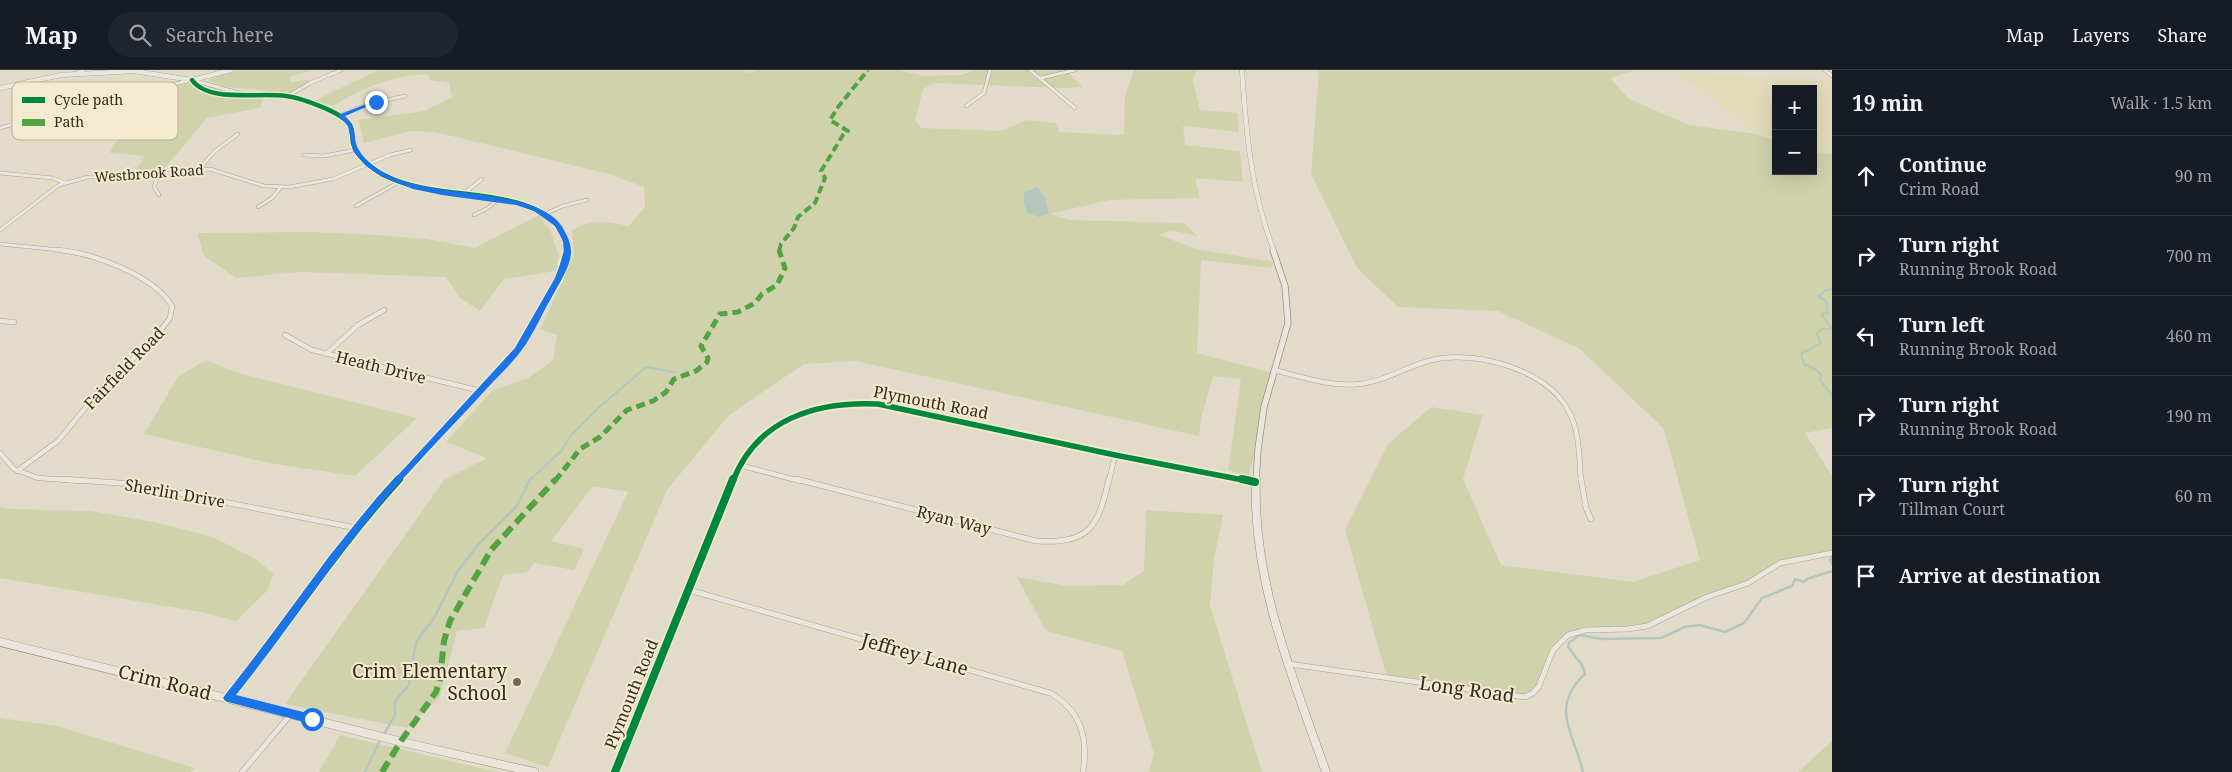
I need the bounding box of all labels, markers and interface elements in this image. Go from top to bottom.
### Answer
search box [108,12,458,57]
text: Map [25,18,78,51]
icon: search [126,21,154,49]
text: Search here [166,22,274,48]
text: Map [2006,23,2044,47]
text: Layers [2072,23,2130,47]
text: Share [2158,23,2207,47]
legend [12,82,178,140]
map controls [1772,85,1817,175]
button: + [1772,85,1817,130]
text: 19 min [1852,89,1923,117]
text: Cycle path [54,90,123,109]
route end [365,91,388,114]
text: Walk · 1.5 km [2110,92,2212,114]
text: Path [54,112,84,131]
button: − [1772,130,1817,175]
text: Continue [1899,152,1987,178]
street label: Westbrook Road [94,160,205,186]
icon: ahead [1852,162,1880,190]
text: 90 m [2175,165,2212,187]
text: Crim Road [1899,178,1979,200]
text: Turn right [1899,232,1999,258]
icon: right [1852,242,1880,270]
text: 700 m [2166,245,2212,267]
text: Running Brook Road [1899,258,2057,280]
text: Turn left [1899,312,1985,338]
street label: Fairfield Road [79,322,169,414]
icon: left [1852,322,1880,350]
text: 460 m [2166,325,2212,347]
text: Running Brook Road [1899,338,2057,360]
street label: Heath Drive [334,345,428,389]
street label: Plymouth Road [872,380,991,424]
text: Turn right [1899,392,1999,418]
icon: right [1852,402,1880,430]
text: 190 m [2166,405,2212,427]
text: Running Brook Road [1899,418,2057,440]
text: Turn right [1899,472,1999,498]
street label: Sherlin Drive [123,473,227,513]
icon: right [1852,482,1880,510]
text: 60 m [2175,485,2212,507]
text: Tillman Court [1899,498,2005,520]
street label: Ryan Way [914,500,994,540]
icon: arrive [1852,562,1880,590]
text: Arrive at destination [1899,563,2101,589]
street label: Jeffrey Lane [858,626,972,682]
street label: Plymouth Road [599,636,663,752]
street label: Crim Road [116,658,215,706]
place label: Crim Elementary School [352,658,507,706]
street label: Long Road [1418,669,1517,709]
marker: Crim Elementary School [511,676,523,688]
route start [301,708,324,731]

